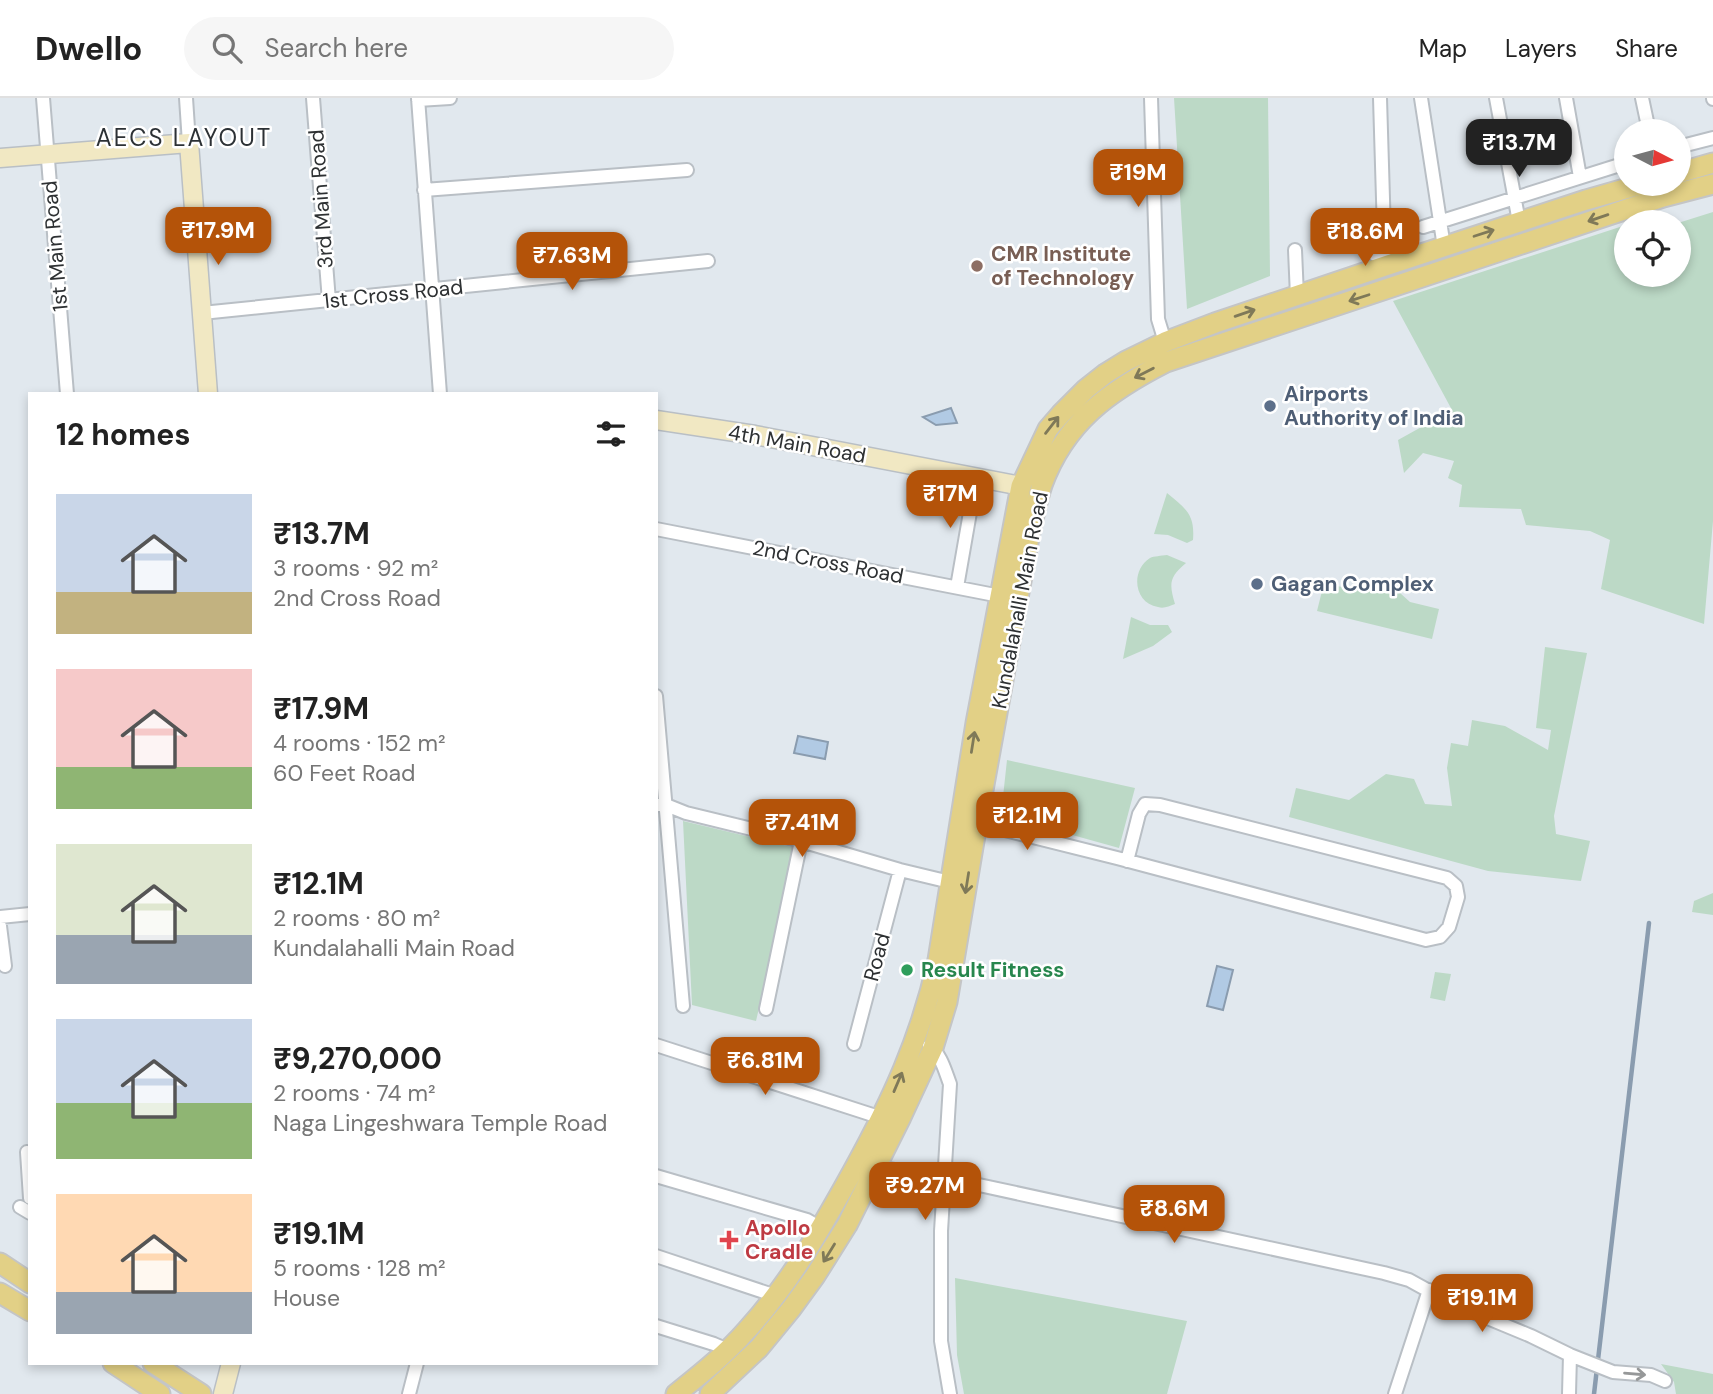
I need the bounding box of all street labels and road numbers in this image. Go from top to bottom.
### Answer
street label: 3rd Main Road [302,129,340,269]
street label: 1st Main Road [35,179,75,313]
street label: 1st Cross Road [321,273,465,315]
street label: 4th Main Road [726,418,868,470]
street label: Kundalahalli Main Road [985,489,1055,711]
street label: 2nd Cross Road [750,534,906,590]
street label: Road [857,930,897,984]

